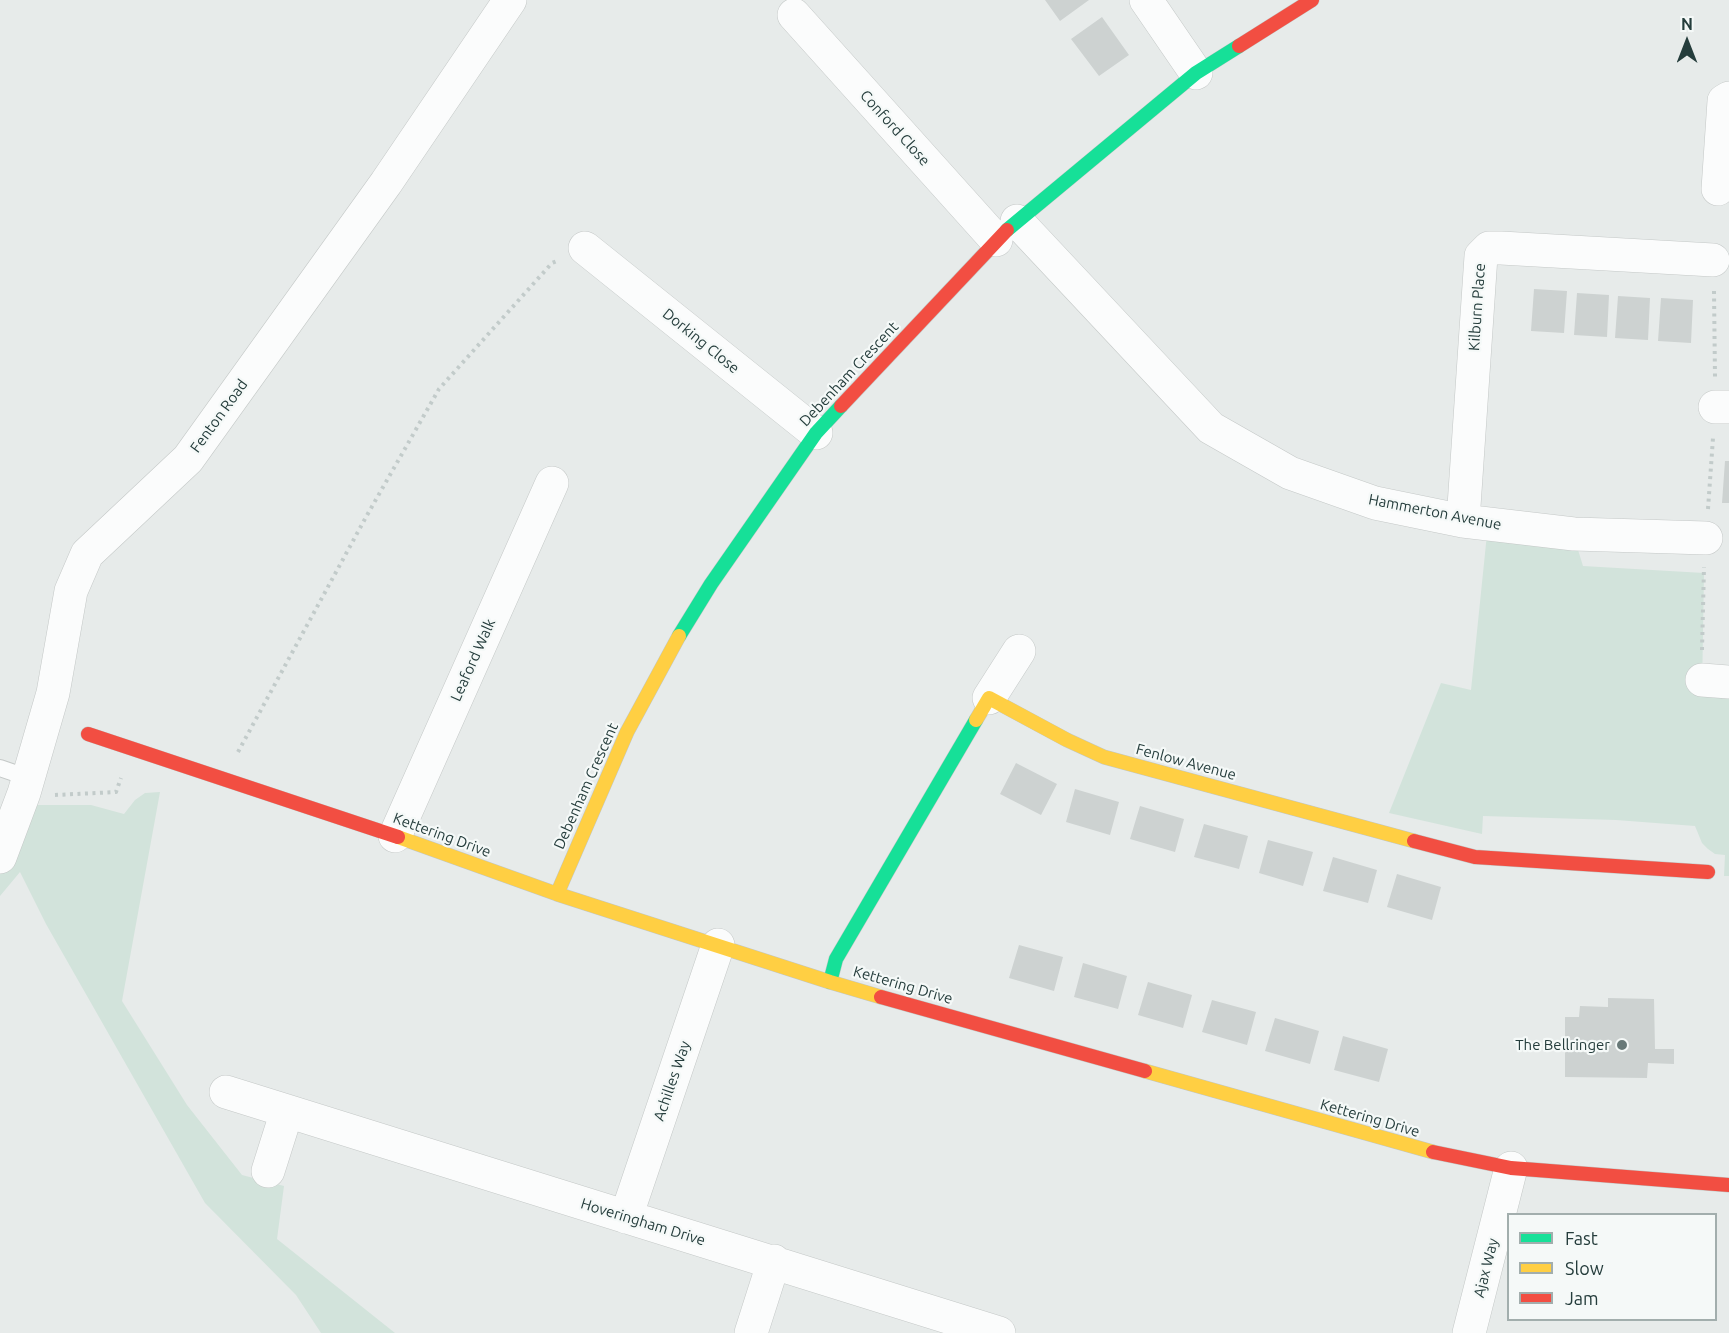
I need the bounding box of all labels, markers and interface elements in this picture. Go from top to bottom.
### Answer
north arrow [1657,12,1717,72]
text: N [1681,15,1693,33]
street label: Conford Close [856,86,934,170]
street label: Kilburn Place [1465,263,1489,351]
street label: Dorking Close [659,305,743,377]
street label: Debenham Crescent [796,318,902,430]
street label: Fenton Road [186,376,252,456]
street label: Hammerton Avenue [1367,490,1503,534]
street label: Leaford Walk [447,616,499,704]
street label: Debenham Crescent [550,720,622,852]
street label: Fenlow Avenue [1134,740,1238,784]
street label: Kettering Drive [391,809,493,861]
street label: Kettering Drive [851,962,955,1008]
place label: The Bellringer [1515,1036,1610,1054]
marker: The Bellringer [1615,1038,1629,1052]
street label: Achilles Way [650,1039,694,1123]
street label: Kettering Drive [1318,1095,1422,1141]
street label: Hoveringham Drive [578,1194,708,1250]
legend [1507,1213,1717,1321]
text: Fast [1565,1228,1598,1248]
street label: Ajax Way [1470,1236,1502,1300]
text: Slow [1565,1258,1604,1278]
text: Jam [1565,1288,1599,1308]

